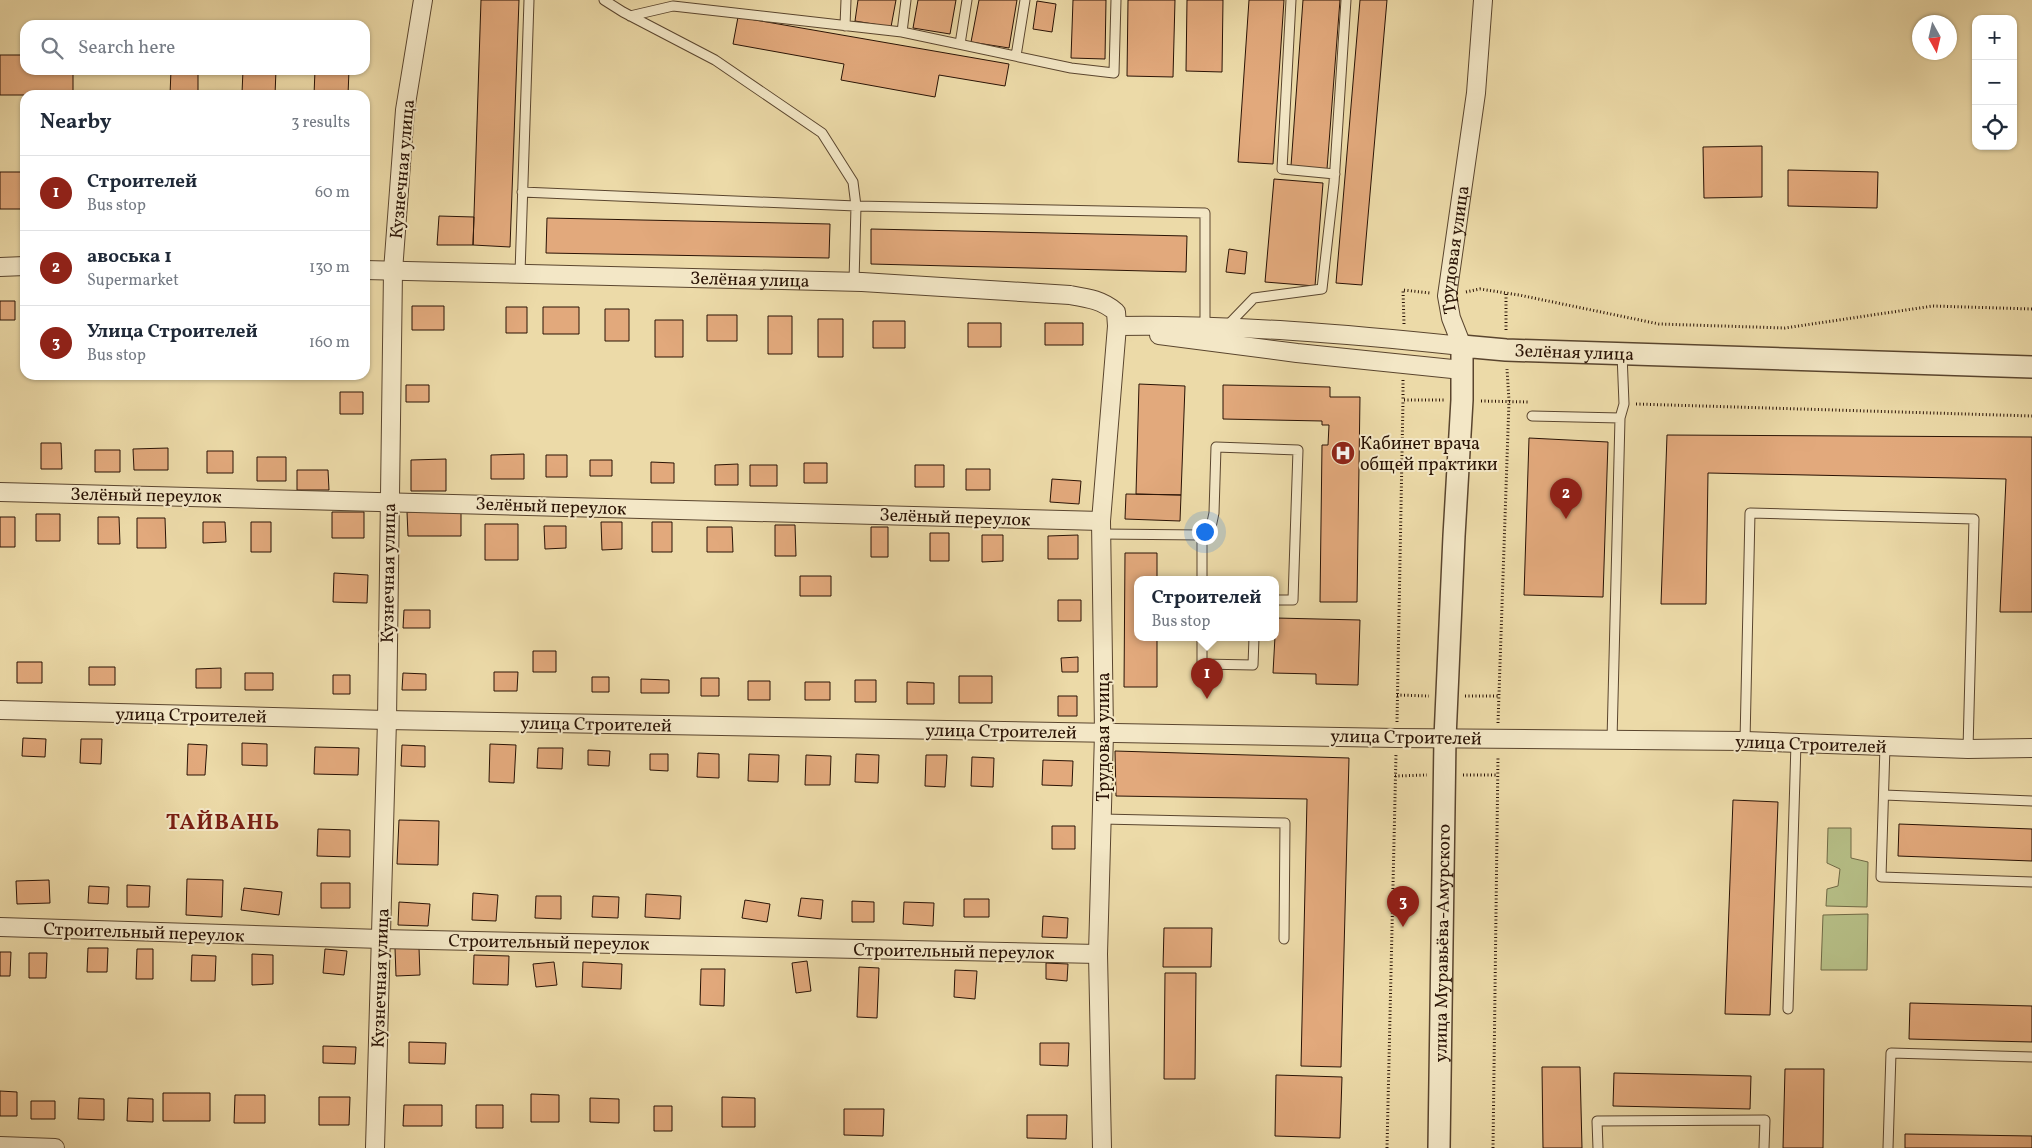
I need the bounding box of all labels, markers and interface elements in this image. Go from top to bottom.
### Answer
north arrow [1912,15,1957,60]
map controls [1972,15,2017,150]
button: + [1972,15,2017,60]
search box [20,20,370,75]
icon: search [38,34,66,62]
text: Search here [78,35,175,61]
button: − [1972,60,2017,105]
street label: Кузнечная улица [385,98,422,240]
button: locate [1972,105,2017,150]
text: Nearby [40,108,111,137]
text: 3 results [291,112,350,134]
text: Строителей [87,169,197,195]
text: 1 [53,182,59,204]
text: 60 m [315,182,350,204]
street label: Трудовая улица [1436,184,1477,316]
text: Bus stop [87,195,146,217]
text: авоська 1 [87,244,172,270]
text: 2 [52,257,60,279]
text: 130 m [309,257,350,279]
street label: Зелёная улица [690,267,810,295]
text: Supermarket [87,270,179,292]
text: Улица Строителей [87,319,258,345]
text: 3 [52,332,60,354]
text: 160 m [309,332,350,354]
street label: Зелёная улица [1514,339,1635,368]
text: Bus stop [87,345,146,367]
place label: Кабинет врача общей практики [1360,432,1498,478]
hospital icon: Кабинет врача общей практики [1330,440,1356,466]
pin: 2 [1550,478,1582,519]
street label: Зелёный переулок [70,483,222,510]
street label: Зелёный переулок [475,492,627,523]
street label: Кузнечная улица [376,503,403,643]
street label: Зелёный переулок [879,503,1031,534]
your location [1192,519,1218,545]
popup [1134,576,1279,641]
text: Строителей [1151,585,1262,611]
text: Bus stop [1151,611,1210,633]
pin: 1 [1191,658,1223,699]
street label: Трудовая улица [1092,672,1117,802]
street label: улица Строителей [115,703,267,730]
street label: улица Строителей [520,712,672,739]
street label: улица Строителей [925,719,1077,746]
street label: улица Строителей [1330,725,1482,752]
street label: улица Строителей [1735,730,1887,761]
district label: ТАЙВАНЬ [166,808,280,839]
street label: улица Муравьёва-Амурского [1429,824,1458,1063]
pin: 3 [1387,886,1419,927]
street label: Кузнечная улица [367,908,396,1049]
street label: Строительный переулок [43,917,245,950]
street label: Строительный переулок [448,929,650,958]
street label: Строительный переулок [853,938,1055,967]

